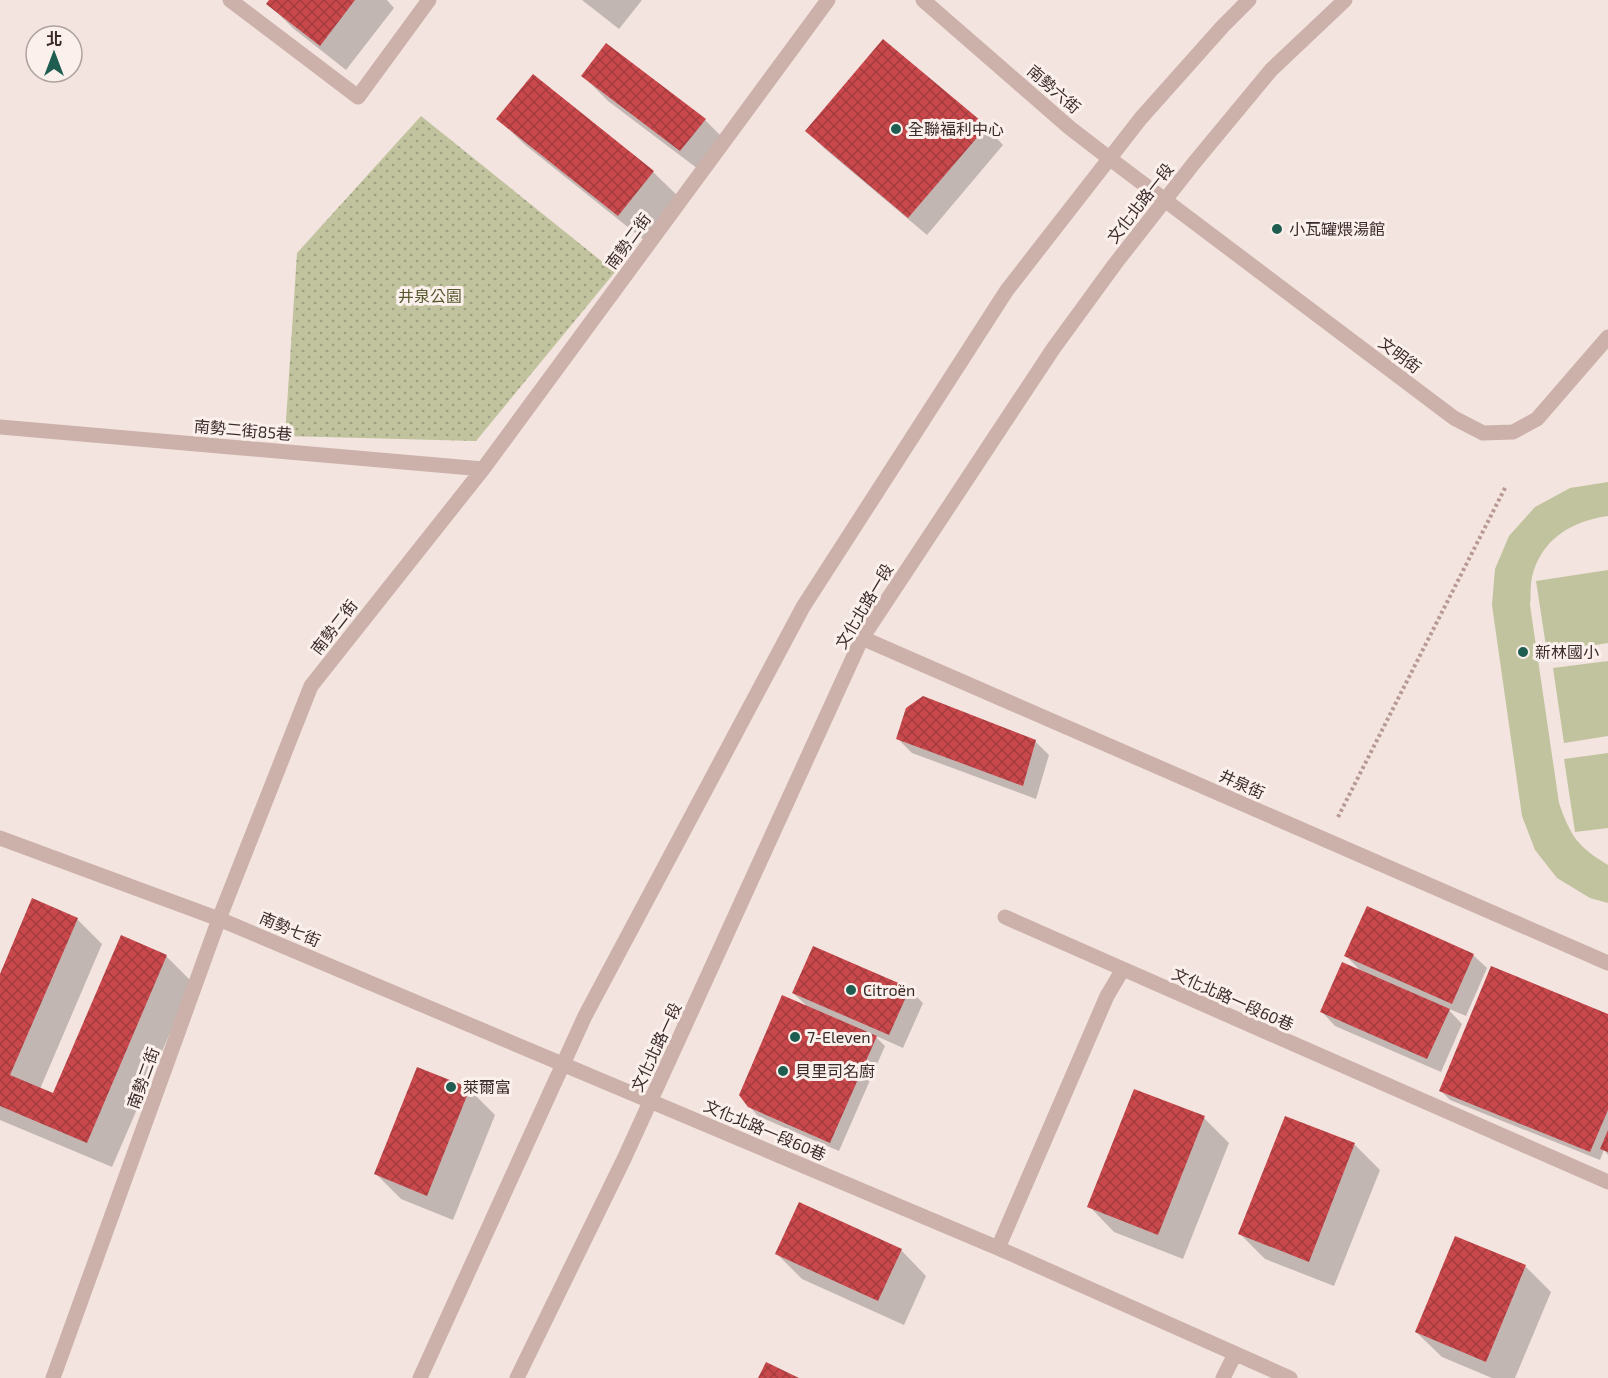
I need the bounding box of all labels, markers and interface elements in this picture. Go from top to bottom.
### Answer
north arrow [24,24,84,84]
text: 北 [46,29,62,48]
street label: 南勢六街 [1024,60,1085,117]
place label: 全聯福利中心 [908,119,1004,138]
marker: 全聯福利中心 [889,122,903,136]
street label: 文化北路一段 [1103,159,1177,246]
street label: 南勢二街 [601,209,654,272]
place label: 小瓦罐煨湯館 [1289,219,1385,238]
marker: 小瓦罐煨湯館 [1270,222,1284,236]
park label: 井泉公園 [398,286,462,305]
street label: 文明街 [1375,333,1425,377]
street label: 南勢二街85巷 [193,416,293,443]
street label: 文化北路一段 [831,560,896,652]
street label: 南勢二街 [306,596,361,658]
place label: 新林國小 [1535,642,1599,661]
marker: 新林國小 [1516,645,1530,659]
street label: 井泉街 [1216,765,1268,802]
street label: 南勢七街 [257,907,323,950]
street label: 文化北路一段60巷 [1170,963,1297,1034]
place label: Citroën [863,980,915,999]
marker: Citroën [844,983,858,997]
street label: 文化北路一段 [627,999,684,1094]
place label: 7-Eleven [807,1027,871,1046]
marker: 7-Eleven [788,1030,802,1044]
street label: 南勢二街 [123,1045,162,1111]
place label: 貝里司名廚 [795,1061,875,1080]
marker: 貝里司名廚 [776,1064,790,1078]
place label: 萊爾富 [463,1077,511,1096]
marker: 萊爾富 [444,1080,458,1094]
street label: 文化北路一段60巷 [701,1095,829,1164]

